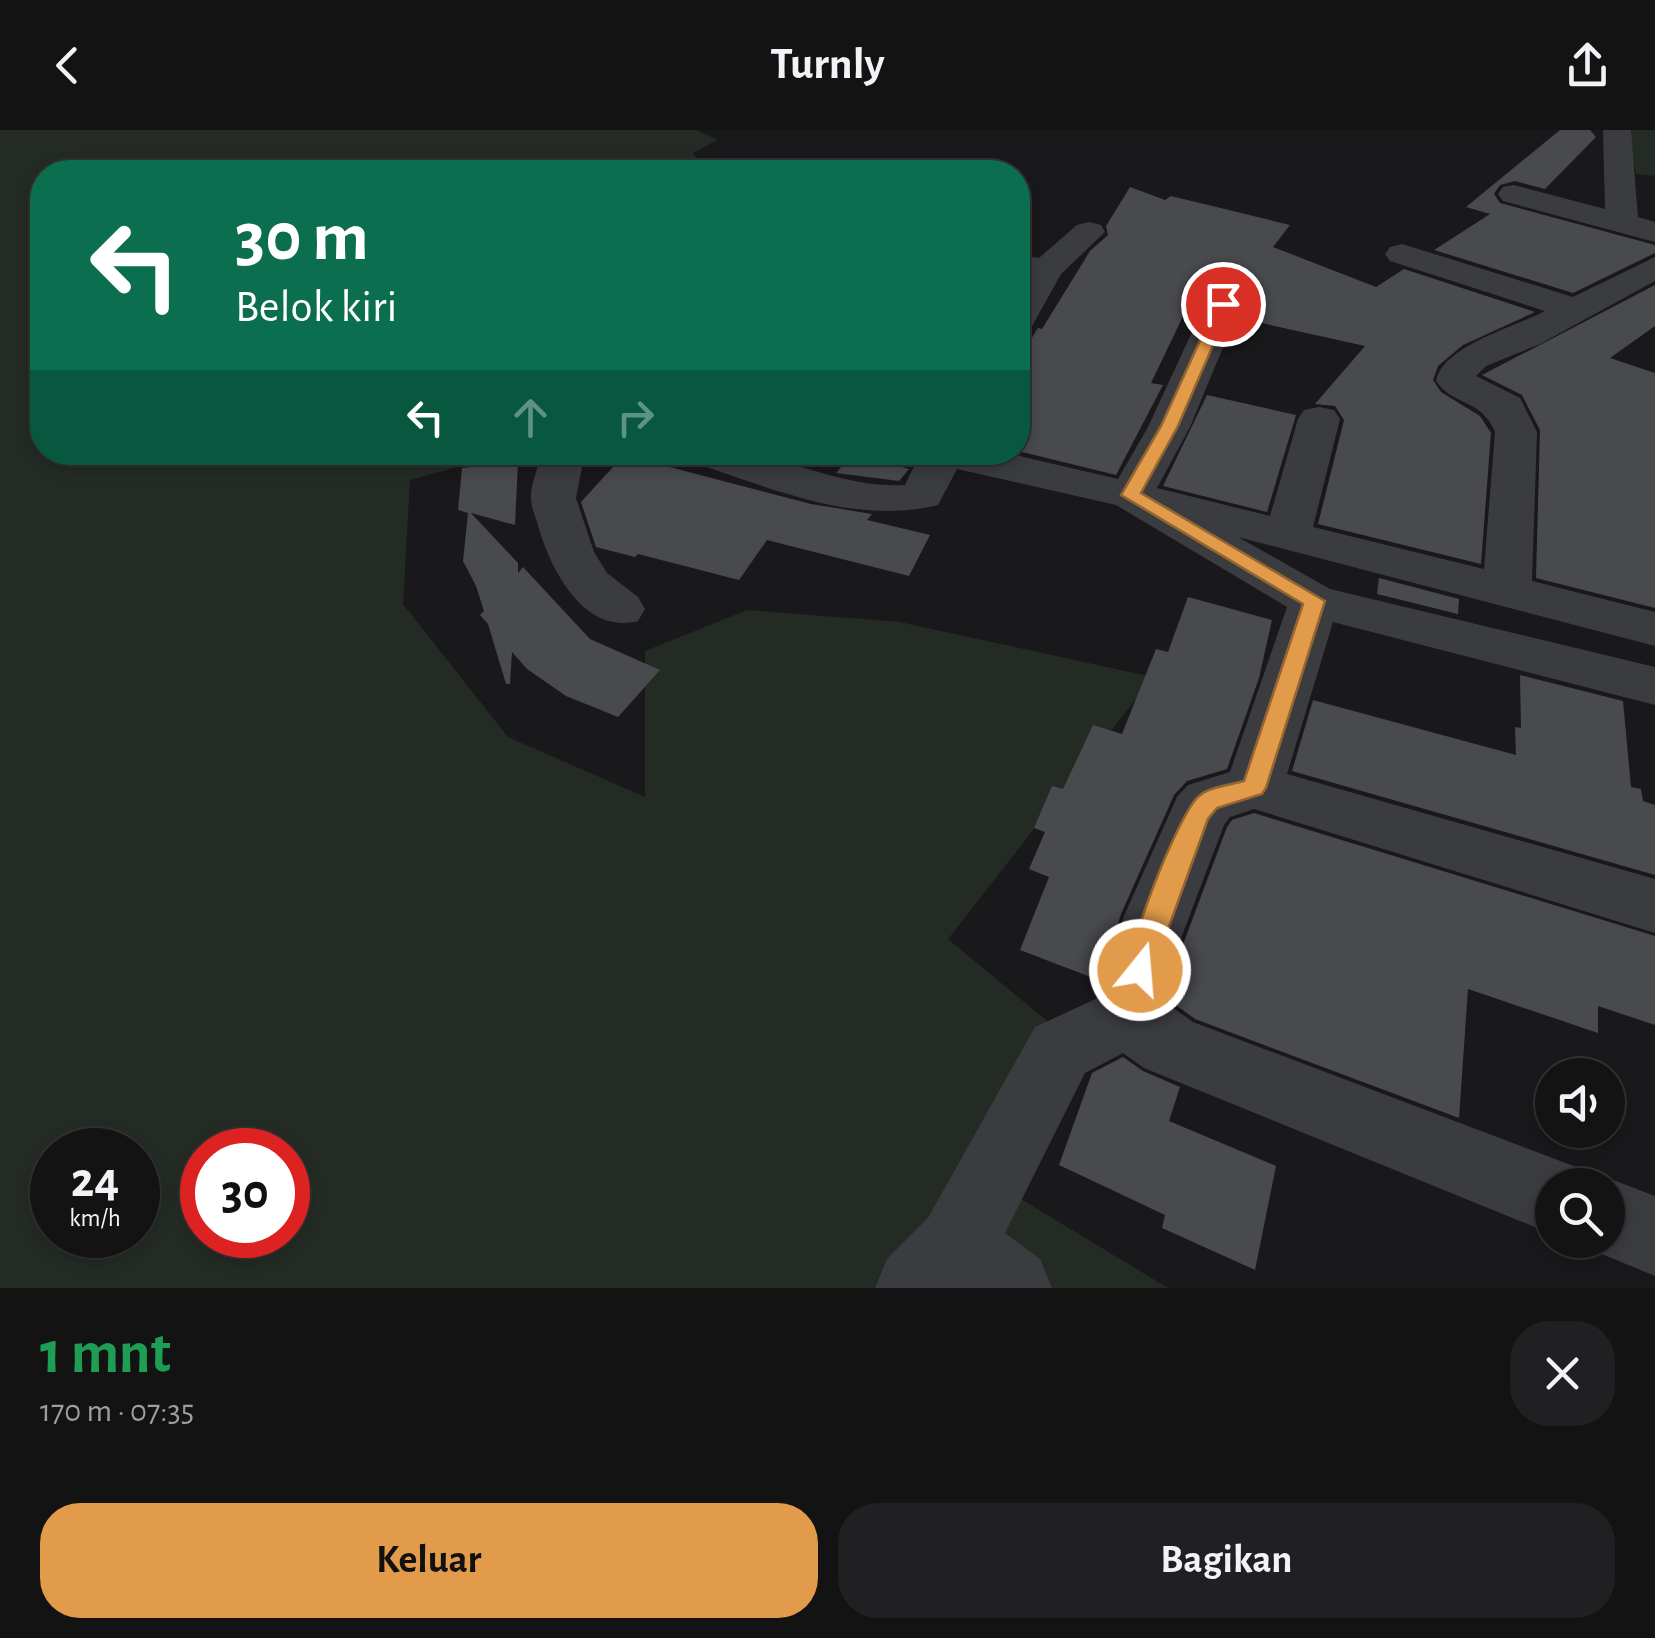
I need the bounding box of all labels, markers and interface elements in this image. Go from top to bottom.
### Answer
icon: back [40,38,95,93]
icon: share [1560,38,1615,93]
text: Turnly [770,42,885,87]
icon: left [70,200,200,330]
text: 30 m [235,203,369,273]
pin [1181,262,1266,347]
icon: arrive [1196,277,1251,332]
text: Belok kiri [235,285,397,330]
icon: left [398,390,453,445]
icon: ahead [503,390,558,445]
icon: right [608,390,663,445]
position arrow [1088,918,1192,1022]
map controls [1535,1058,1625,1258]
button: sound [1535,1058,1625,1148]
speed limit sign: 30 [180,1128,310,1258]
text: 24 [71,1156,119,1206]
button: search [1535,1168,1625,1258]
text: km/h [69,1206,121,1231]
button: close [1510,1321,1615,1426]
text: 1 mnt [40,1324,171,1384]
text: 170 m · 07:35 [40,1395,194,1427]
button: Keluar [40,1503,818,1618]
button: Bagikan [838,1503,1615,1618]

